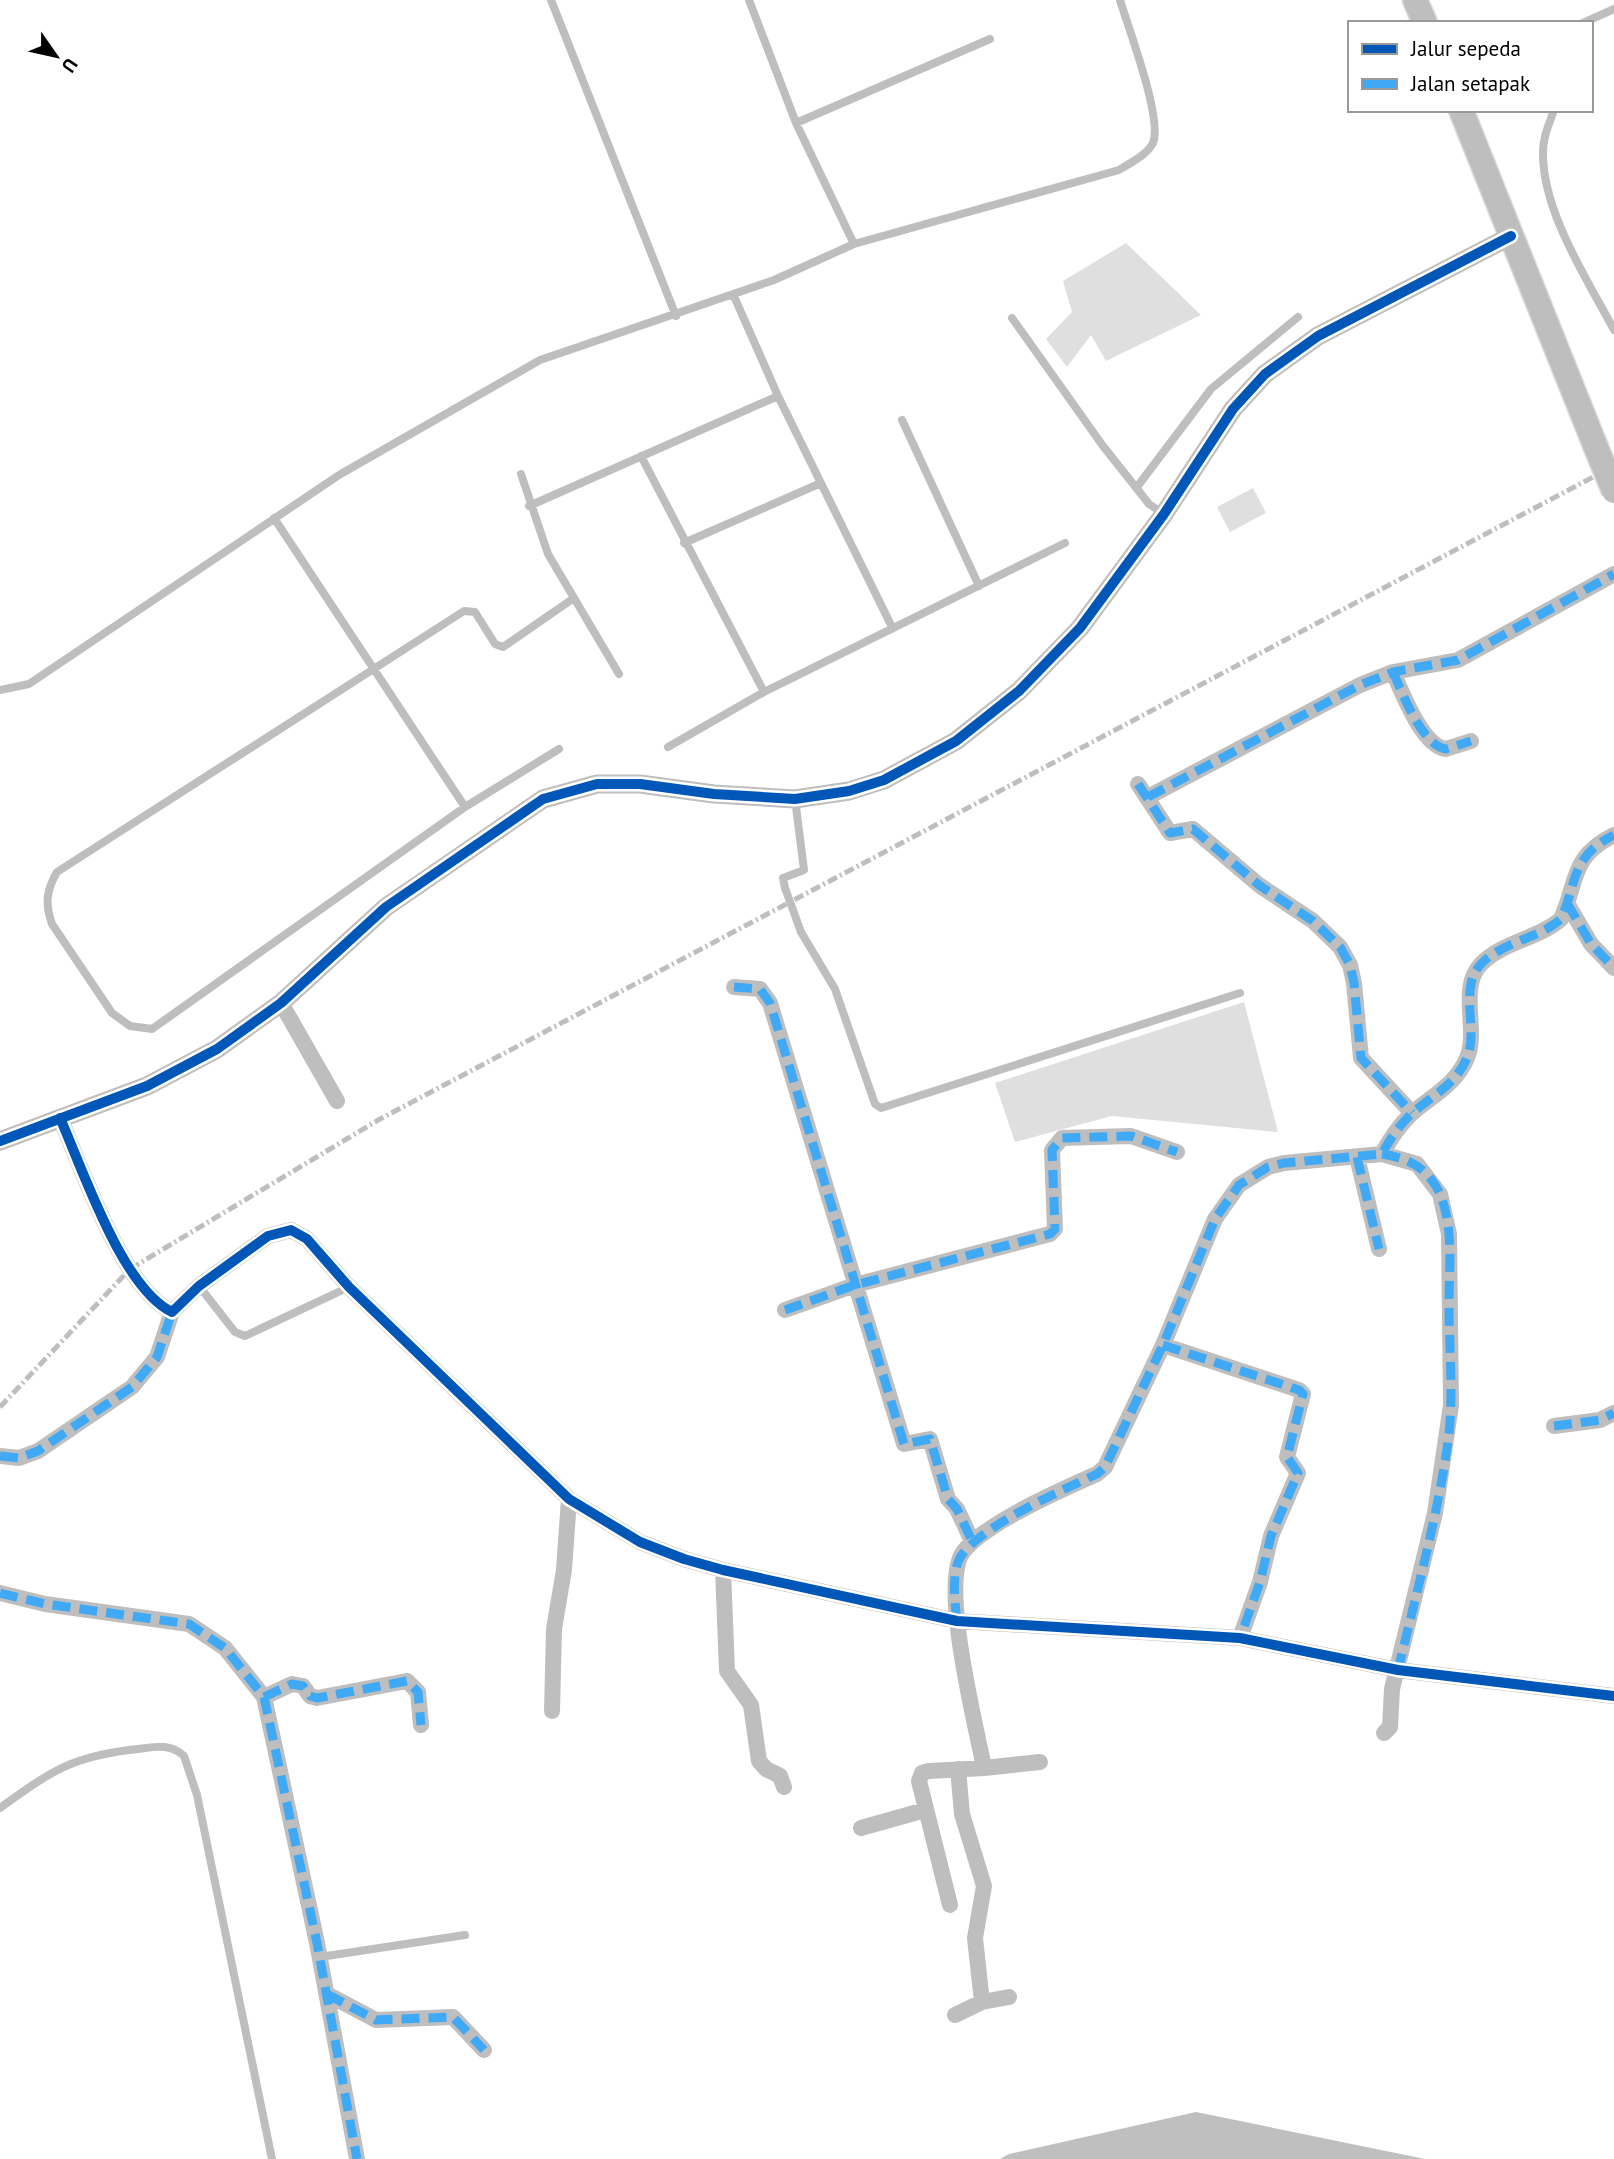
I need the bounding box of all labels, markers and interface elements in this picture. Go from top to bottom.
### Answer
north arrow [21,21,91,91]
legend [1348,21,1593,112]
text: Jalur sepeda [1410,35,1521,62]
text: U [57,54,83,77]
text: Jalan setapak [1410,70,1530,97]

